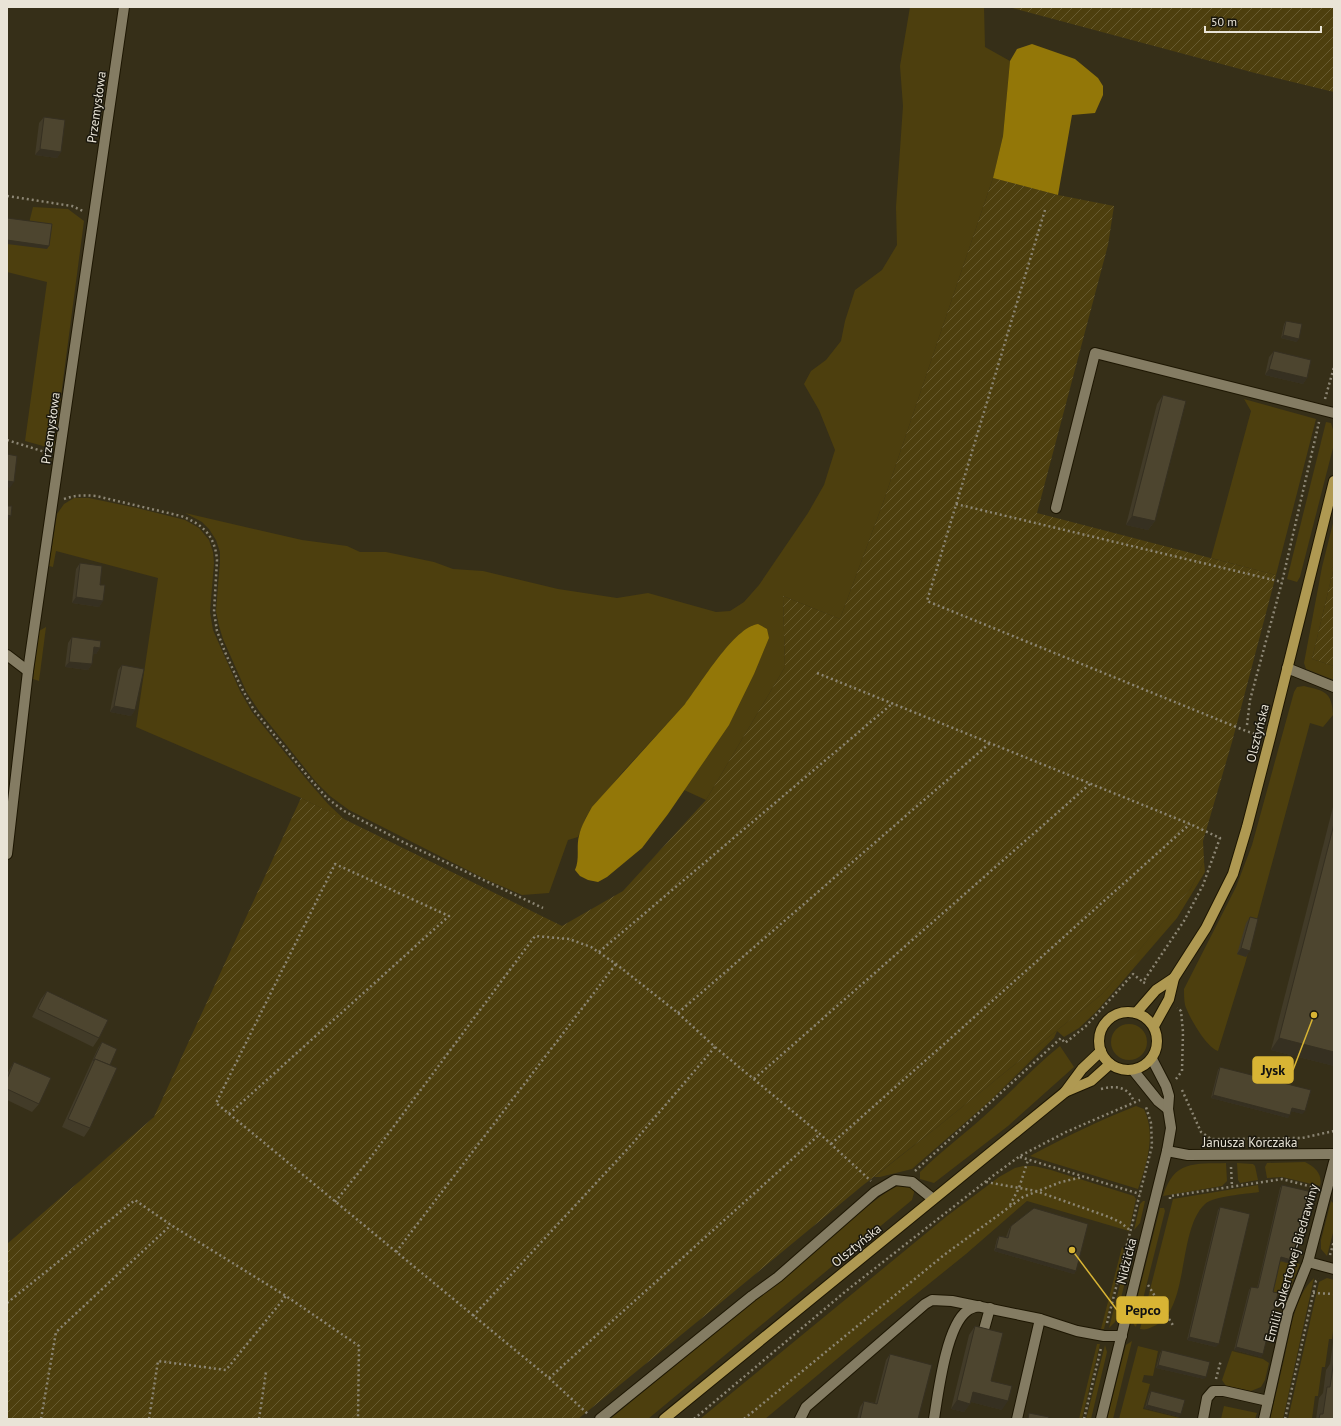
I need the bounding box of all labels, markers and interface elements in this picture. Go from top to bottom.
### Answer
scale bar [1205,8,1321,34]
text: 50 m [1211,14,1237,29]
street label: Przemysłowa [83,70,110,144]
street label: Przemysłowa [37,391,64,465]
street label: Olsztyńska [1242,702,1273,764]
callout: Jysk [1253,1057,1293,1083]
text: Jysk [1260,1061,1285,1079]
street label: Janusza Korczaka [1202,1134,1297,1151]
street label: Emilii Sukertowej-Biedrawiny [1261,1182,1322,1344]
street label: Olsztyńska [828,1220,885,1271]
street label: Nidzicka [1113,1236,1140,1286]
callout: Pepco [1117,1297,1168,1323]
text: Pepco [1125,1301,1161,1319]

